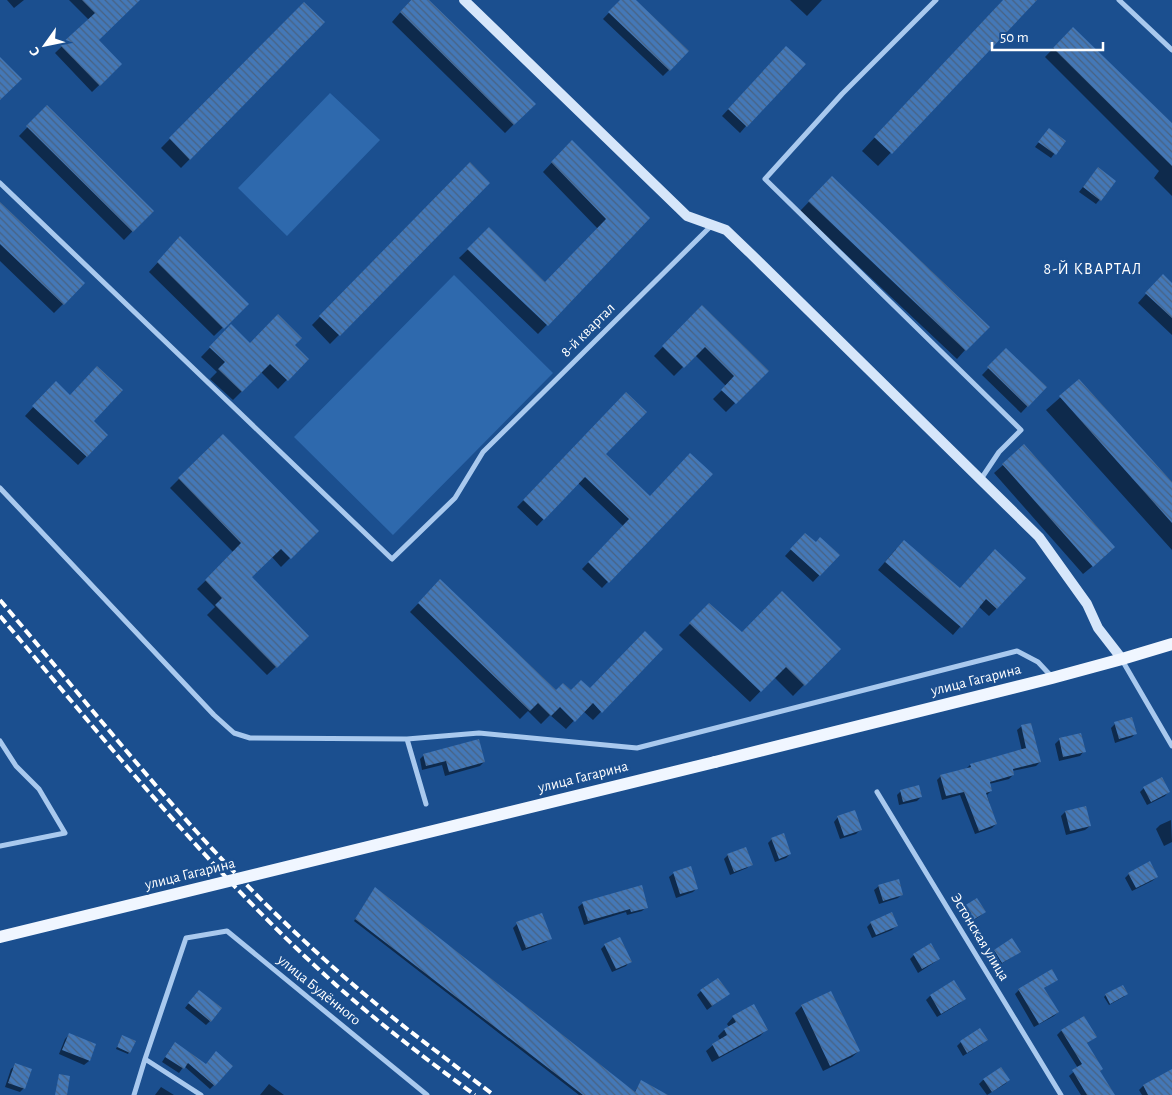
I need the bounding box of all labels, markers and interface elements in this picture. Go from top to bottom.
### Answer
north arrow [20,20,70,70]
scale bar [992,20,1103,52]
text: 50 m [1000,30,1029,45]
text: С [27,44,43,59]
district label: 8-Й КВАРТАЛ [1044,260,1142,277]
street label: 8-й квартал [558,300,618,360]
street label: улица Гагарина [928,662,1023,699]
street label: улица Гагарина [535,759,630,796]
street label: улица Гагарина [142,856,237,893]
street label: Эстонская улица [948,890,1012,984]
street label: улица Будённого [274,951,364,1028]

